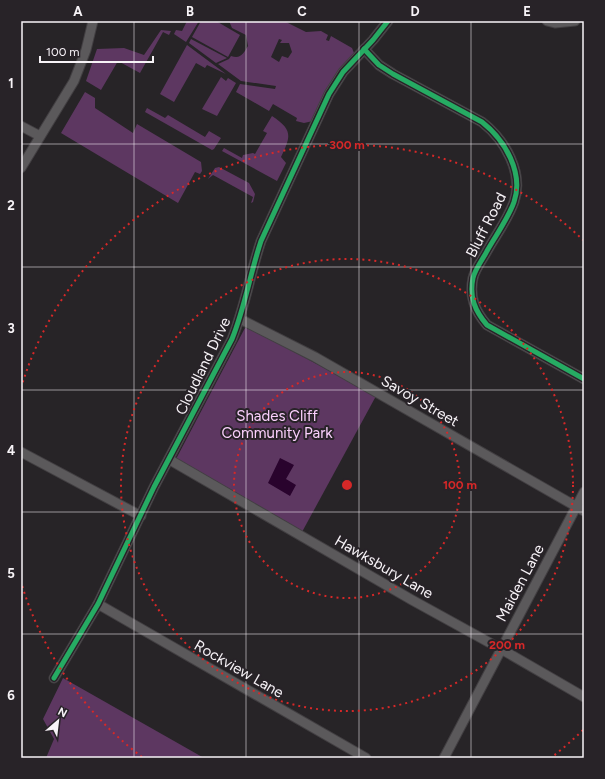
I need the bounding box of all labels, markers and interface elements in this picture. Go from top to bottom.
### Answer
text: A [73,4,83,19]
text: B [186,4,194,19]
text: C [297,4,307,19]
text: D [410,4,420,19]
text: E [523,4,531,19]
scale bar [40,38,153,64]
text: 100 m [46,45,80,59]
text: 1 [8,76,14,91]
text: 300 m [329,138,365,152]
street label: Bluff Road [462,190,510,260]
text: 2 [7,198,15,213]
street label: Cloudland Drive [172,314,234,418]
text: 3 [7,321,15,336]
street label: Savoy Street [378,372,462,431]
park label: Shades Cliff Community Park [221,407,333,442]
text: 4 [7,443,15,458]
centre of rings [340,478,354,492]
text: 100 m [443,478,477,492]
street label: Hawksbury Lane [332,532,436,602]
street label: Maiden Lane [492,541,548,625]
text: 5 [7,566,15,581]
street label: Rockview Lane [191,636,287,702]
text: 200 m [489,638,525,652]
text: 6 [7,688,15,703]
north arrow [38,701,78,741]
text: N [56,705,69,720]

